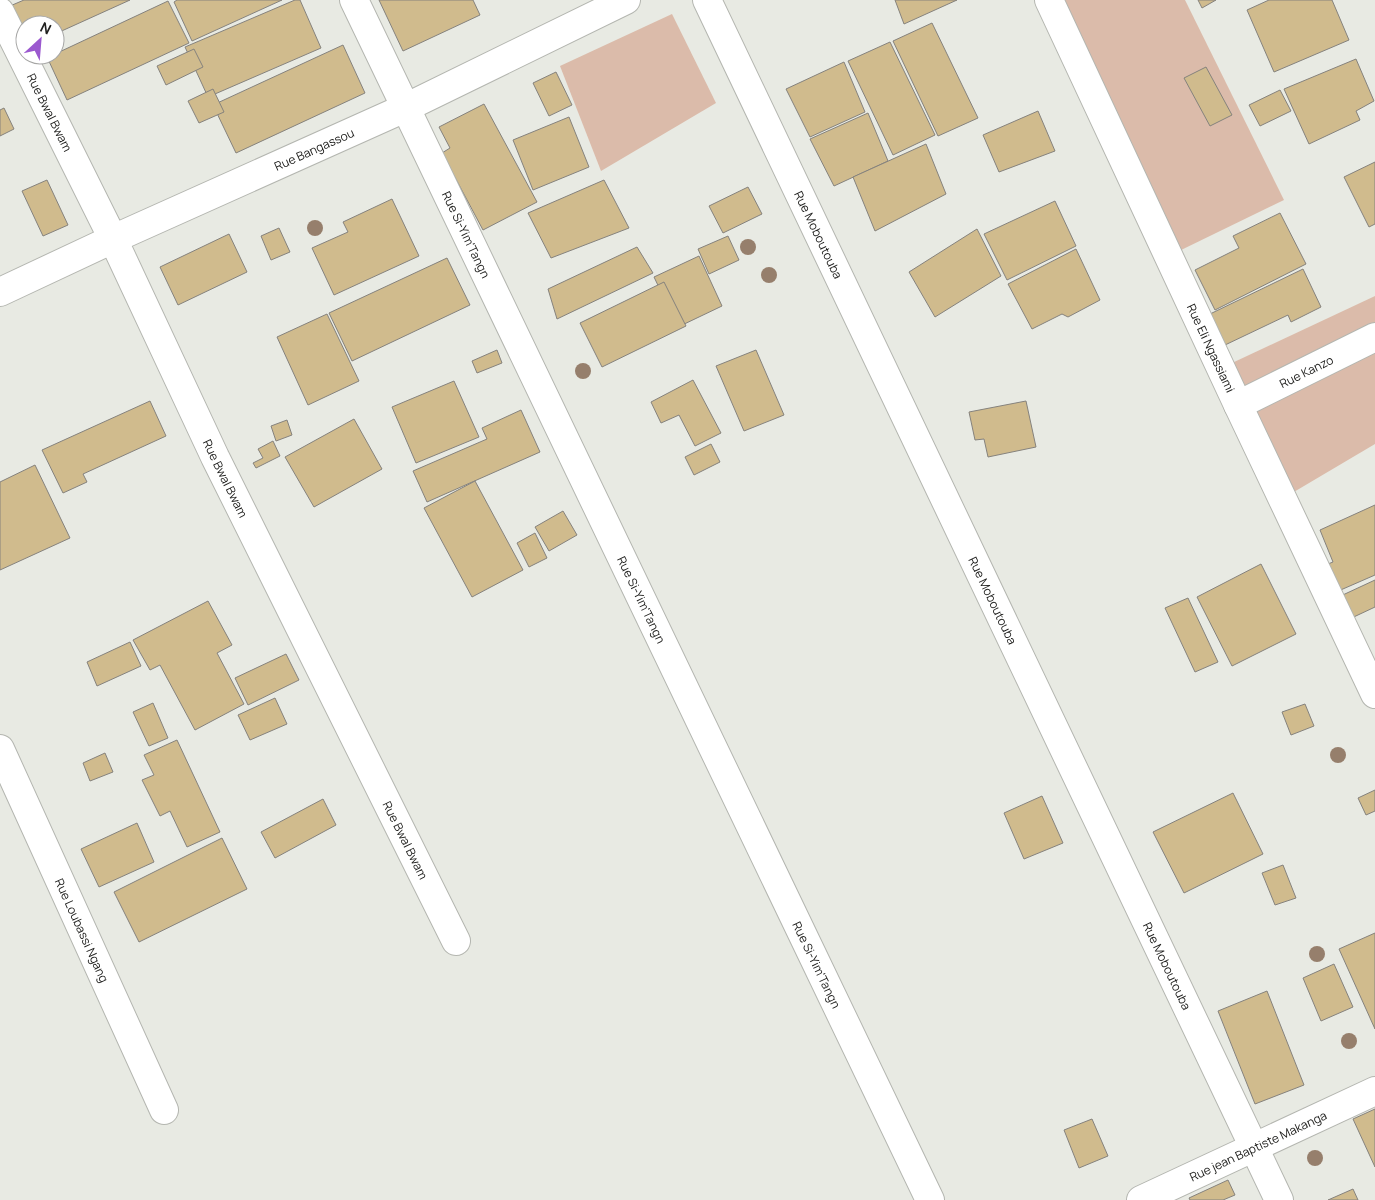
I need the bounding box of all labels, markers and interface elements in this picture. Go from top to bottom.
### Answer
north arrow [15,15,65,65]
text: N [37,17,55,39]
street label: Rue Bwal Bwam [23,70,77,154]
street label: Rue Bangassou [271,124,357,174]
street label: Rue Si-Yim'Tangn [438,188,495,281]
street label: Rue Moboutouba [791,188,847,281]
street label: Rue Eli Ngassiami [1183,301,1239,395]
street label: Rue Kanzo [1276,351,1336,392]
street label: Rue Bwal Bwam [199,436,252,520]
street label: Rue Si-Yim'Tangn [614,553,670,646]
street label: Rue Moboutouba [965,554,1021,647]
street label: Rue Bwal Bwam [379,798,432,882]
street label: Rue Loubassi Ngang [51,875,113,985]
street label: Rue Si-Yim'Tangn [789,918,845,1011]
street label: Rue Moboutouba [1139,919,1196,1013]
street label: Rue jean Baptiste Makanga [1187,1106,1329,1185]

